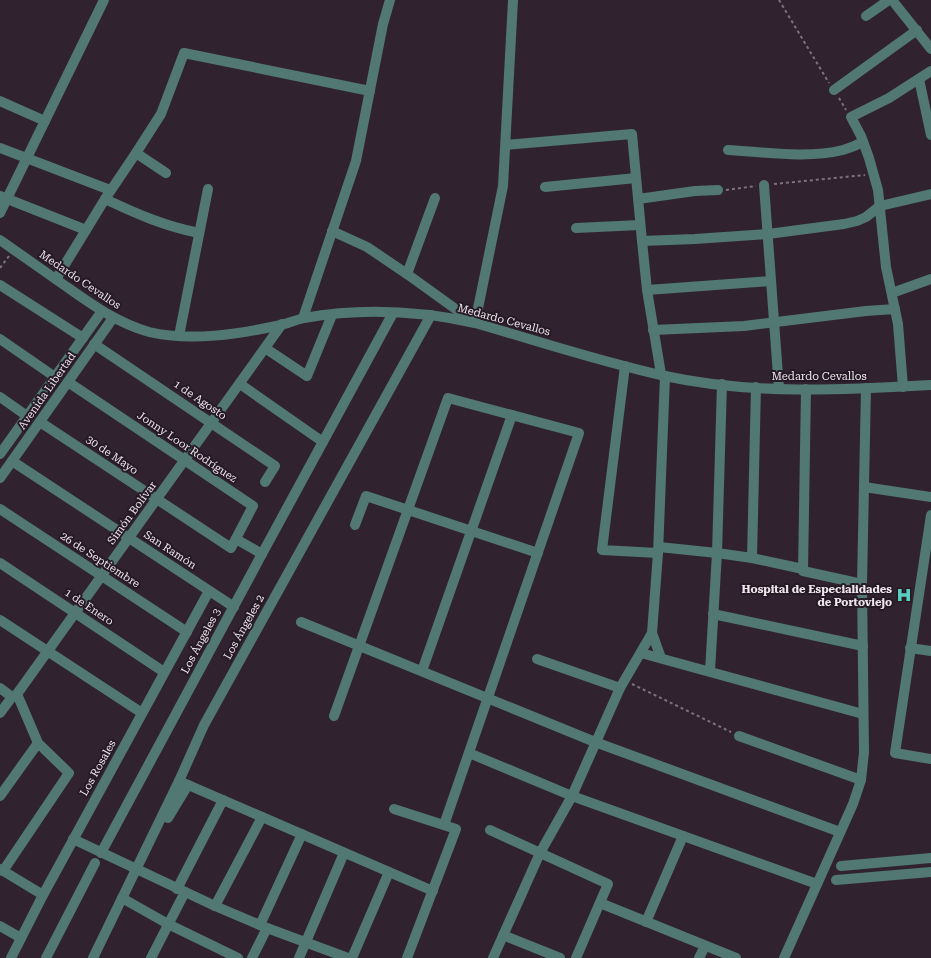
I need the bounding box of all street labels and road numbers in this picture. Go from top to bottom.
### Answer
street label: Medardo Cevallos [37,248,123,312]
street label: Medardo Cevallos [456,301,552,339]
street label: Avenida Libertad [16,350,78,432]
street label: Medardo Cevallos [771,370,867,383]
street label: 1 de Agosto [171,377,229,423]
street label: Jonny Loor Rodríguez [135,409,239,485]
street label: 30 de Mayo [83,433,141,477]
street label: Simón Bolívar [105,479,160,547]
street label: San Ramón [141,528,199,572]
street label: 26 de Septiembre [58,529,142,591]
street label: 1 de Enero [62,586,116,628]
street label: Los Ángeles 2 [220,592,267,662]
street label: Los Ángeles 3 [177,606,224,676]
street label: Los Rosales [77,738,119,798]

